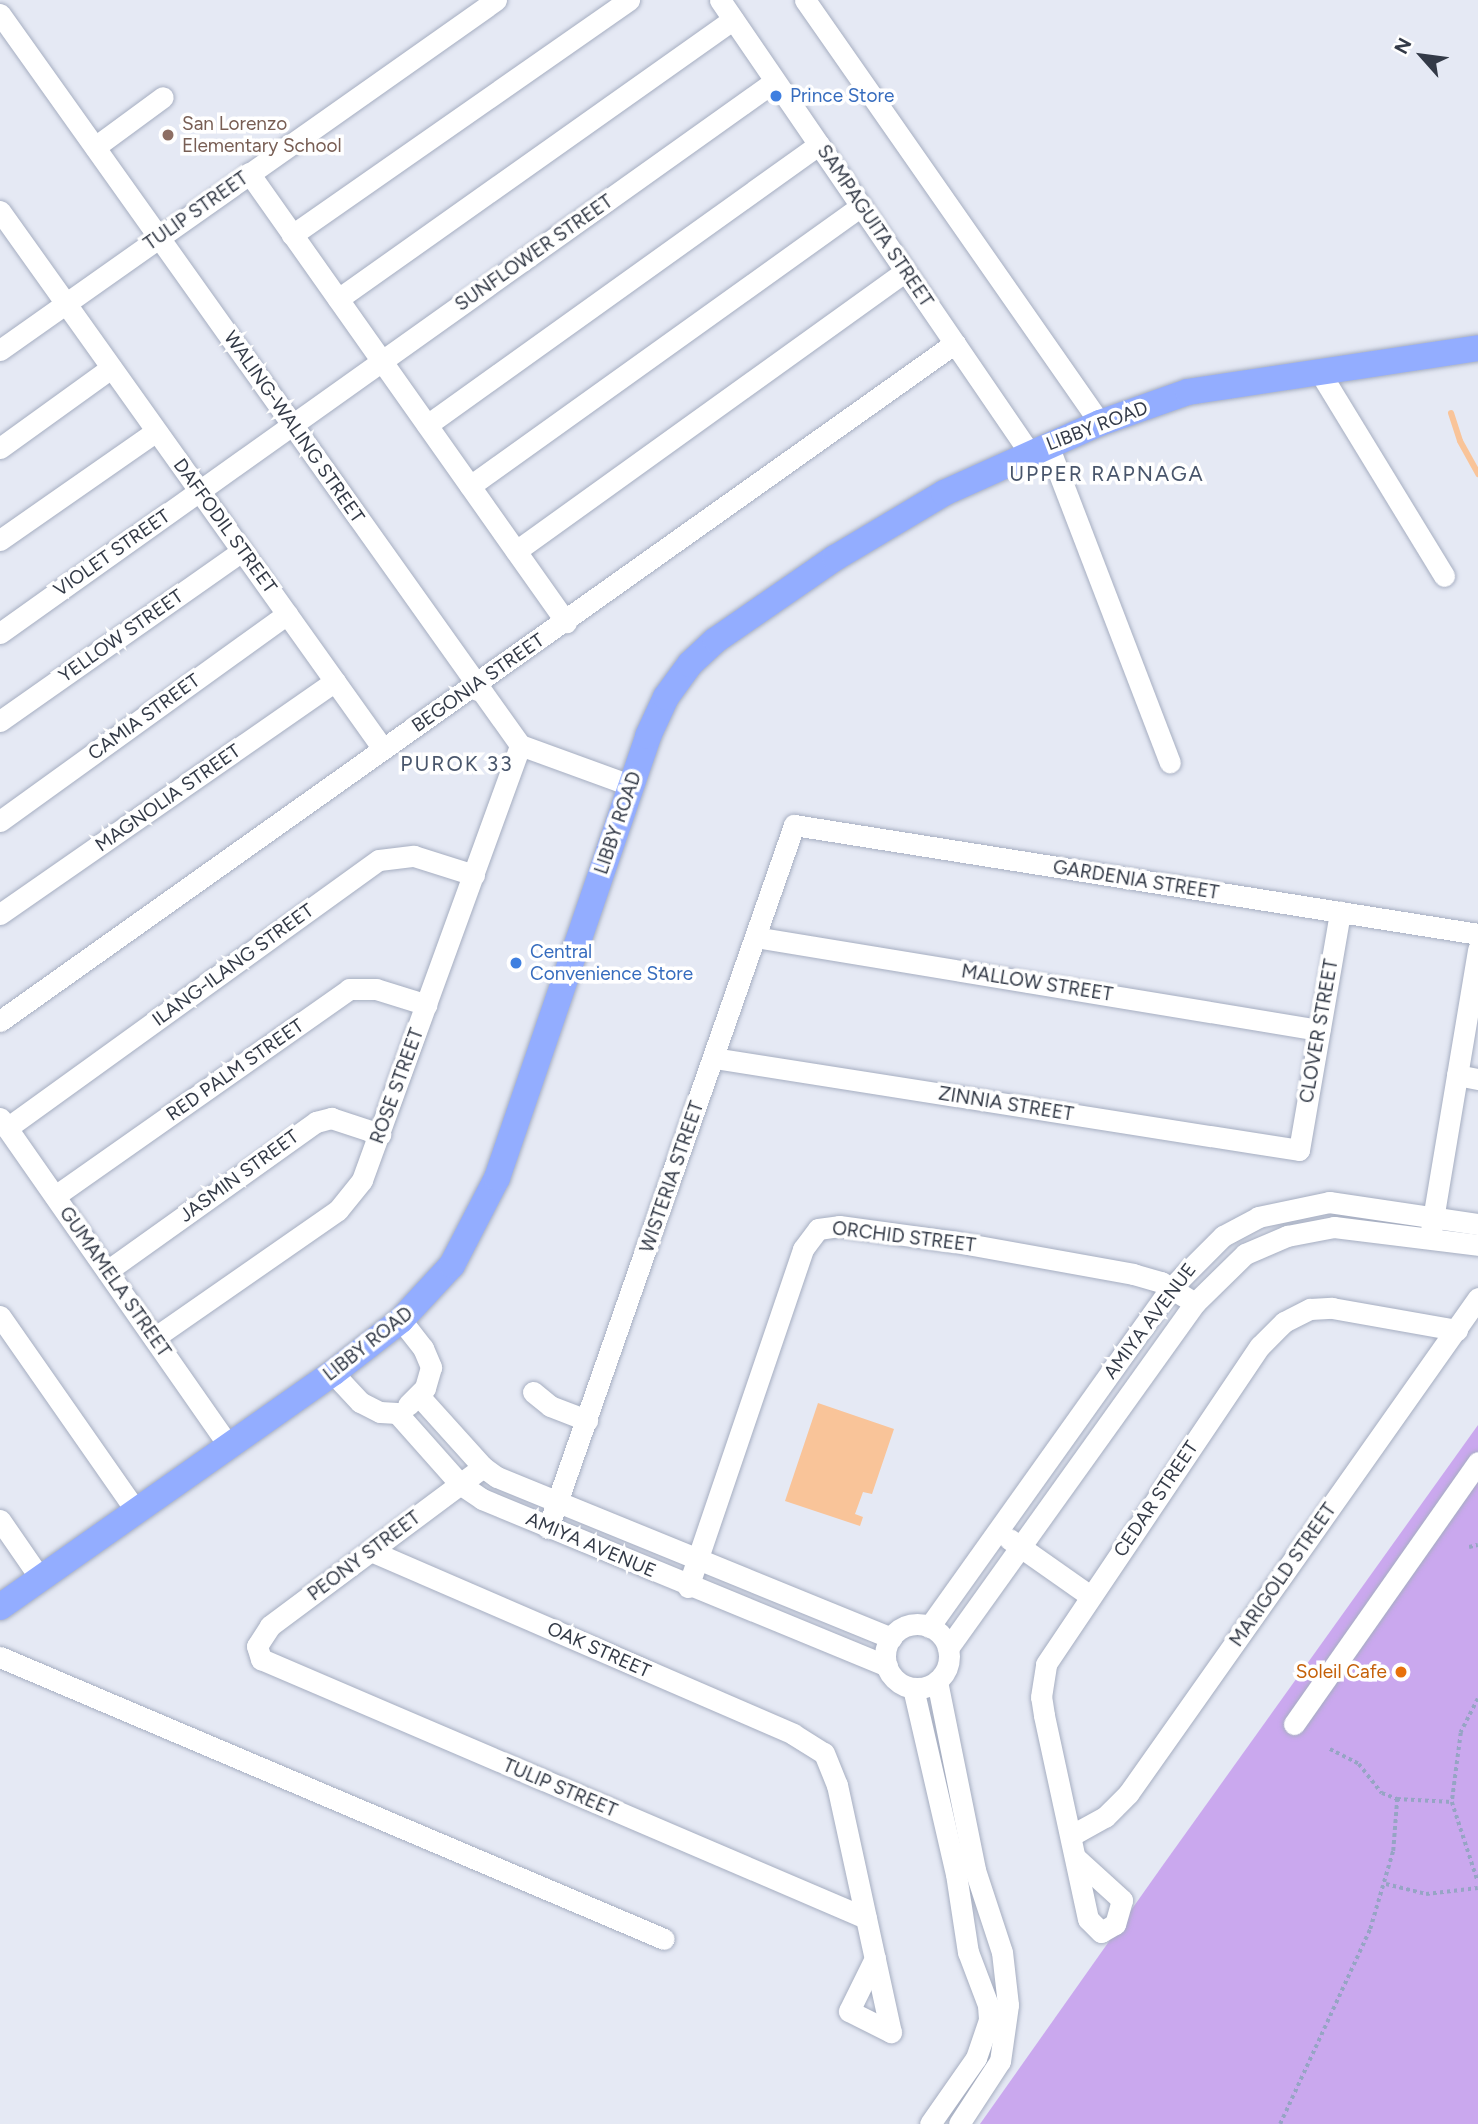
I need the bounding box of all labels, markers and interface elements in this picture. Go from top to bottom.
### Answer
north arrow [1387,21,1457,91]
text: N [1389,34,1417,58]
place label: Prince Store [790,85,894,107]
marker: Prince Store [768,88,784,104]
place label: San Lorenzo Elementary School [182,113,342,157]
marker: San Lorenzo Elementary School [160,127,176,143]
street label: SAMPAGUITA STREET [812,141,938,311]
street label: TULIP STREET [140,167,252,255]
street label: SUNFLOWER STREET [451,190,617,316]
street label: WALING-WALING STREET [219,327,369,527]
street label: LIBBY ROAD [1043,396,1151,456]
street label: DAFFODIL STREET [168,454,282,598]
district label: UPPER RAPNAGA [1011,461,1203,487]
street label: VIOLET STREET [50,505,174,601]
street label: YELLOW STREET [54,585,188,687]
street label: BEGONIA STREET [407,629,549,737]
street label: CAMIA STREET [84,669,204,765]
street label: MAGNOLIA STREET [91,739,245,857]
district label: PUROK 33 [401,751,513,777]
street label: LIBBY ROAD [590,769,646,877]
street label: GARDENIA STREET [1051,856,1221,904]
street label: ILANG-ILANG STREET [148,899,318,1031]
place label: Central Convenience Store [530,941,693,985]
marker: Central Convenience Store [508,955,524,971]
street label: CLOVER STREET [1295,957,1343,1105]
street label: MALLOW STREET [960,960,1114,1006]
street label: RED PALM STREET [162,1014,308,1126]
street label: ROSE STREET [366,1025,428,1147]
street label: ZINNIA STREET [937,1082,1075,1126]
street label: WISTERIA STREET [635,1098,709,1256]
street label: JASMIN STREET [175,1125,303,1227]
street label: GUMAMELA STREET [54,1202,176,1362]
street label: ORCHID STREET [831,1217,977,1257]
street label: AMIYA AVENUE [1099,1259,1201,1383]
street label: LIBBY ROAD [319,1302,417,1386]
street label: CEDAR STREET [1109,1437,1203,1561]
street label: MARIGOLD STREET [1225,1499,1341,1651]
street label: PEONY STREET [303,1506,425,1606]
street label: AMIYA AVENUE [523,1507,659,1583]
street label: OAK STREET [544,1617,654,1683]
place label: Soleil Cafe [1296,1661,1387,1683]
marker: Soleil Cafe [1393,1664,1409,1680]
street label: TULIP STREET [500,1754,620,1822]

